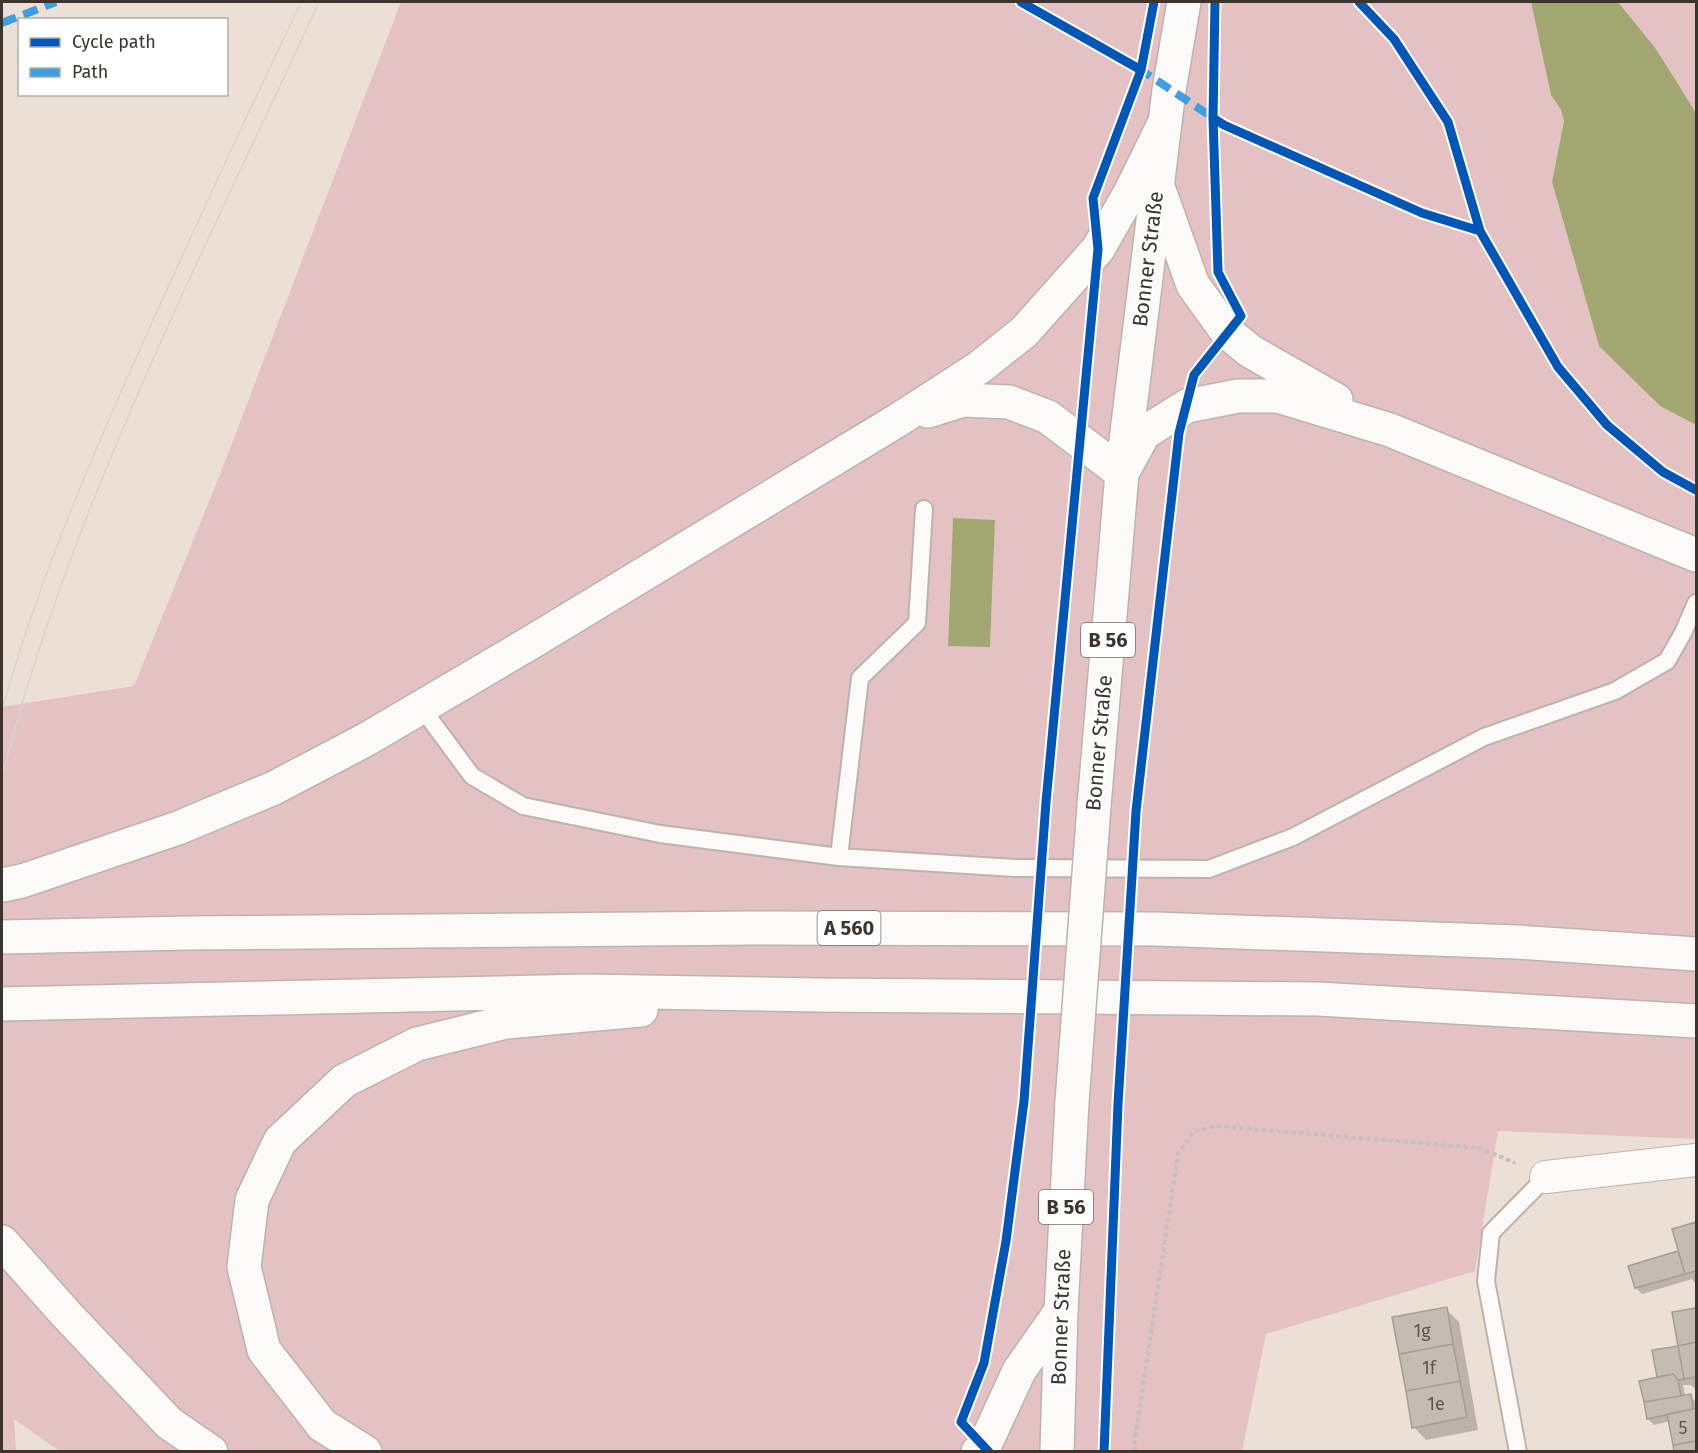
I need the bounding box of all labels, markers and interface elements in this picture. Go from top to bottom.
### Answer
legend [18,18,228,96]
text: Cycle path [72,31,156,53]
text: Path [72,61,108,83]
street label: Bonner Straße [1127,190,1169,328]
road number: B 56 [1081,623,1135,657]
street label: Bonner Straße [1080,674,1118,812]
road number: A 560 [818,911,880,945]
road number: B 56 [1039,1190,1093,1224]
street label: Bonner Straße [1046,1248,1076,1386]
house number: 1g [1413,1320,1431,1342]
house number: 1f [1422,1357,1438,1379]
house number: 1e [1427,1393,1445,1415]
house number: 5 [1678,1417,1688,1439]

